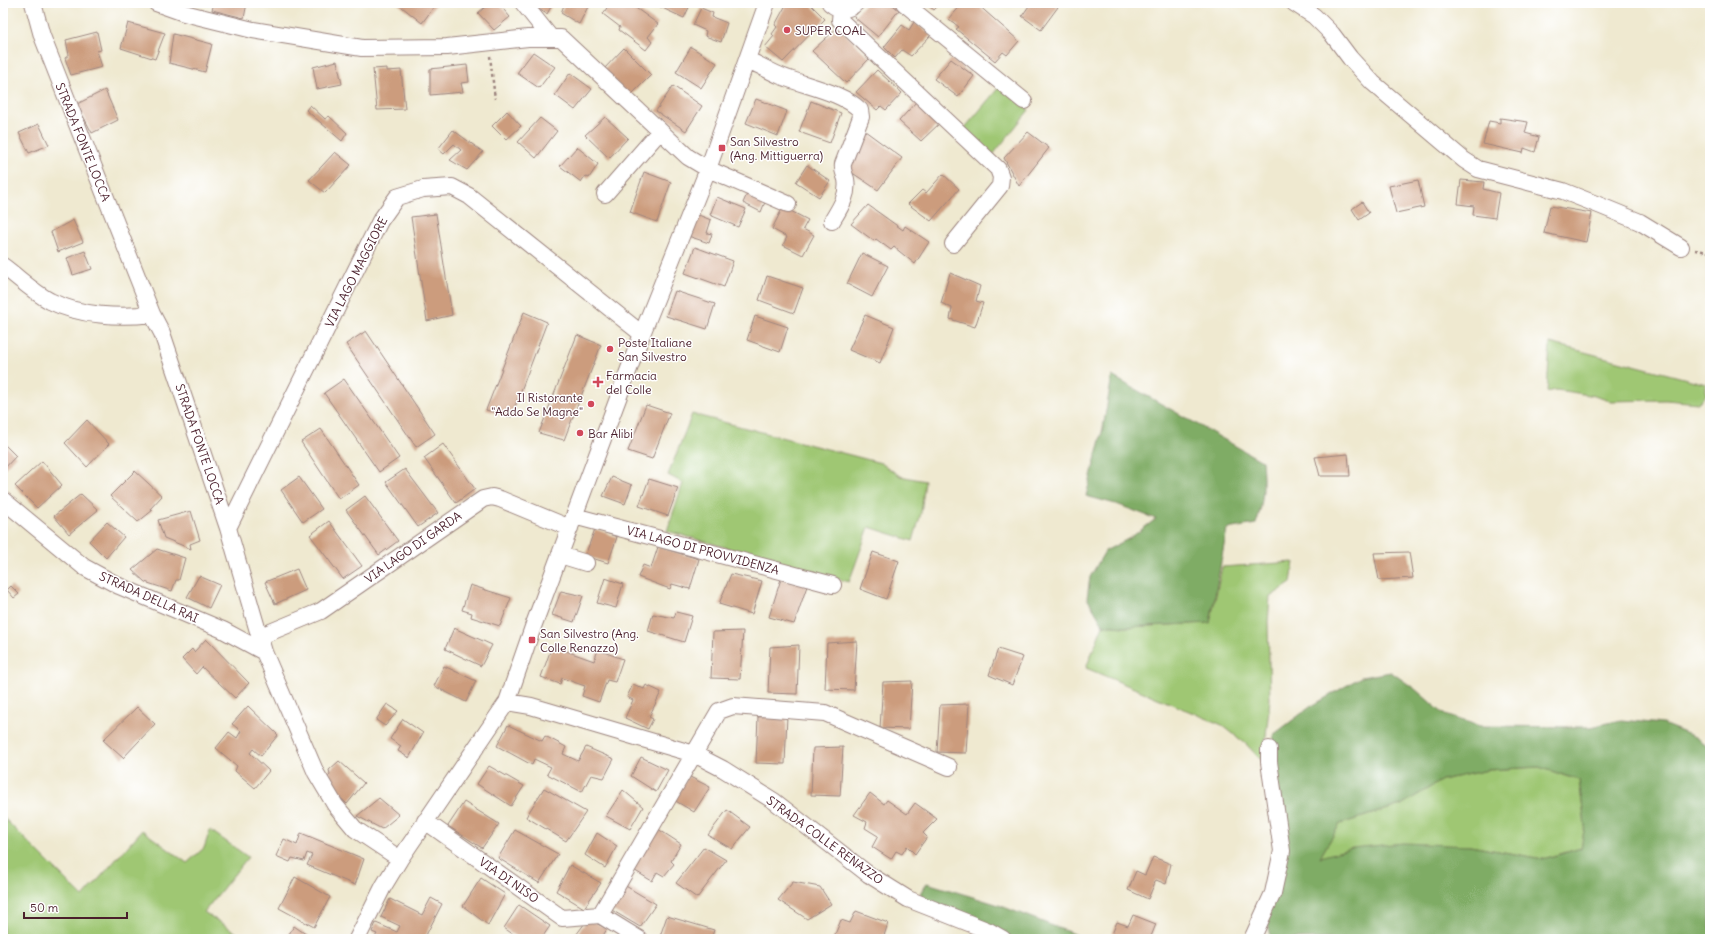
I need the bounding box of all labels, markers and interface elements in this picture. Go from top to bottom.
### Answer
place label: SUPER COAL [795,23,866,38]
marker: SUPER COAL [782,25,792,35]
street label: STRADA FONTE LOCCA [52,81,114,204]
place label: San Silvestro (Ang. Mittiguerra) [730,134,823,163]
marker: San Silvestro (Ang. Mittiguerra) [717,143,727,153]
street label: VIA LAGO MAGGIORE [322,214,390,330]
place label: Poste Italiane San Silvestro [618,335,692,364]
marker: Poste Italiane San Silvestro [605,344,615,354]
place label: Farmacia del Colle [606,368,657,397]
marker: Farmacia del Colle [593,377,603,387]
street label: STRADA FONTE LOCCA [172,382,228,506]
place label: Il Ristorante "Addo Se Magne" [491,390,583,419]
marker: Il Ristorante "Addo Se Magne" [586,399,596,409]
place label: Bar Alibi [588,426,633,441]
marker: Bar Alibi [575,428,585,438]
street label: VIA LAGO DI GARDA [362,508,465,586]
street label: VIA LAGO DI PROVVIDENZA [625,522,781,578]
street label: STRADA DELLA RAI [97,568,201,626]
place label: San Silvestro (Ang. Colle Renazzo) [540,626,639,655]
marker: San Silvestro (Ang. Colle Renazzo) [527,635,537,645]
street label: STRADA COLLE RENAZZO [764,793,886,887]
street label: VIA DI NISO [476,854,542,906]
scale bar [24,894,127,920]
text: 50 m [30,900,59,915]

